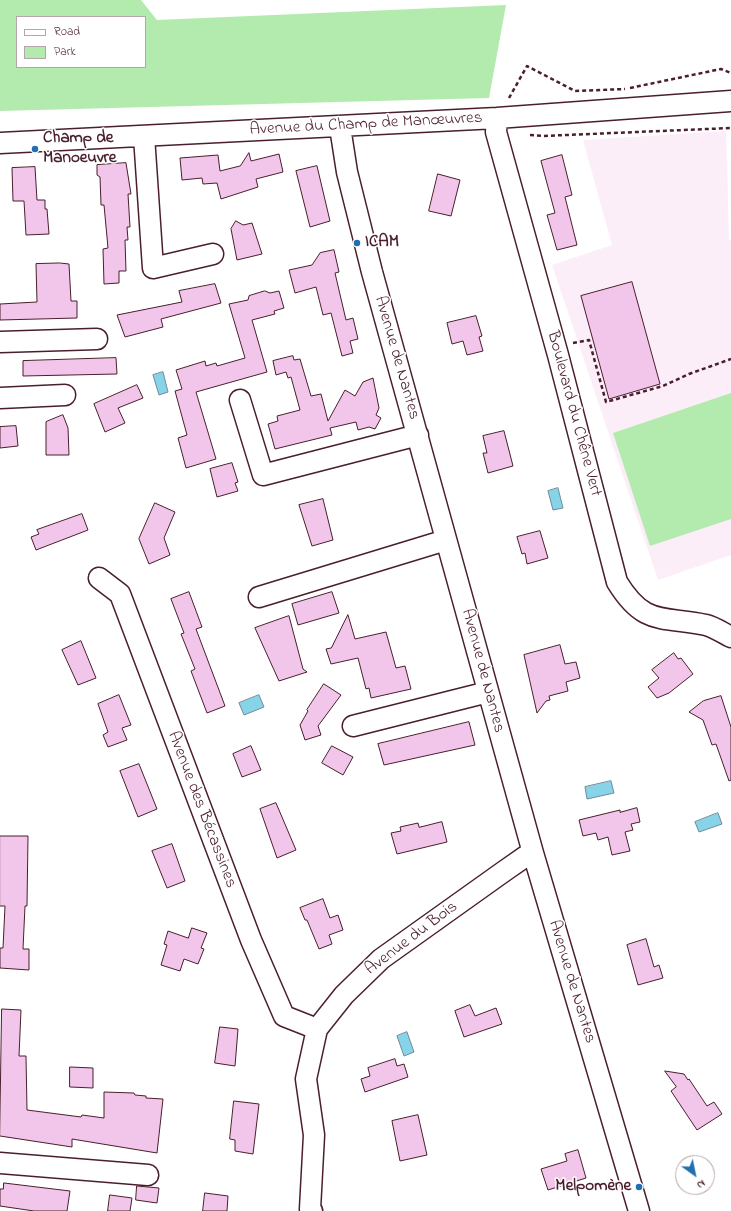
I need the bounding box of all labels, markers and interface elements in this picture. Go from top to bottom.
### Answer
legend [16,16,146,68]
text: Road [54,23,80,41]
text: Park [54,43,76,61]
street label: Avenue du Champ de Manœuvres [249,109,483,141]
place label: Champ de Manoeuvre [43,129,116,169]
marker: Champ de Manoeuvre [30,144,40,154]
place label: ICAM [365,233,399,253]
marker: ICAM [352,238,362,248]
street label: Avenue de Nantes [369,294,423,422]
street label: Boulevard du Chêne Vert [541,329,605,499]
street label: Avenue de Nantes [456,607,508,735]
street label: Avenue des Bécassines [162,729,240,891]
street label: Avenue du Bois [362,898,462,980]
street label: Avenue de Nantes [543,918,599,1046]
north arrow [675,1155,715,1195]
text: N [694,1175,708,1193]
place label: Melpomène [555,1177,631,1197]
marker: Melpomène [634,1182,644,1192]

